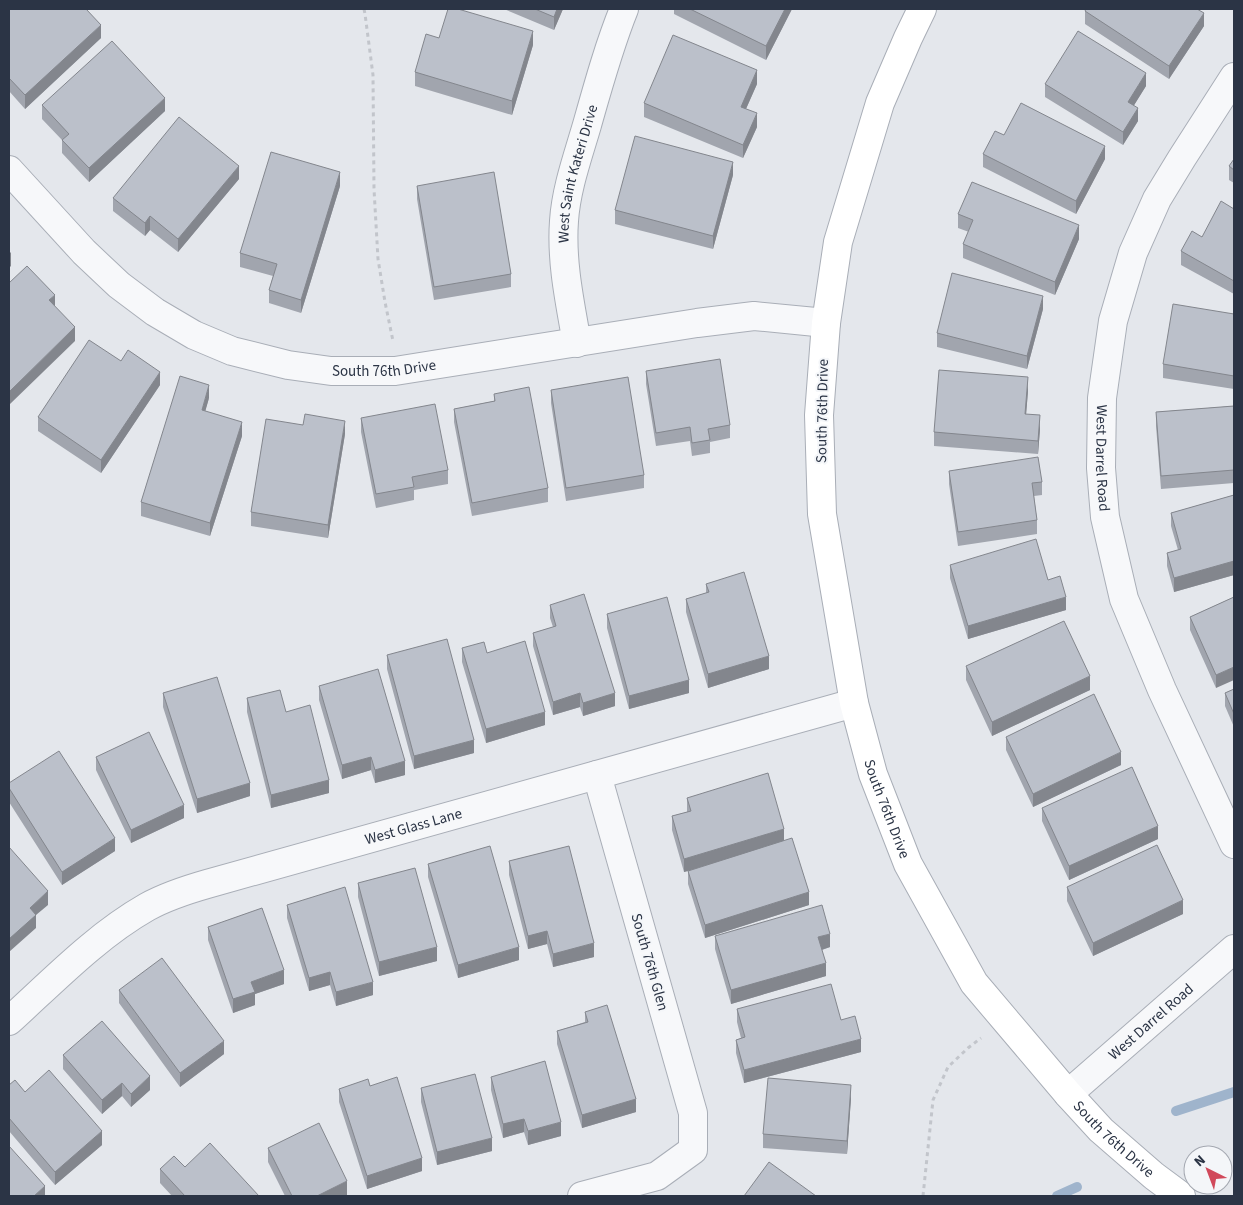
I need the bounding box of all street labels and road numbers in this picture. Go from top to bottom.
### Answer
street label: West Saint Kateri Drive [553,102,603,243]
street label: South 76th Drive [332,355,438,382]
street label: South 76th Drive [811,359,834,463]
street label: West Darrel Road [1090,404,1115,512]
street label: South 76th Drive [859,757,915,862]
street label: West Glass Lane [362,803,464,850]
street label: South 76th Glen [626,911,673,1013]
street label: West Darrel Road [1104,979,1198,1065]
street label: South 76th Drive [1068,1096,1159,1183]

